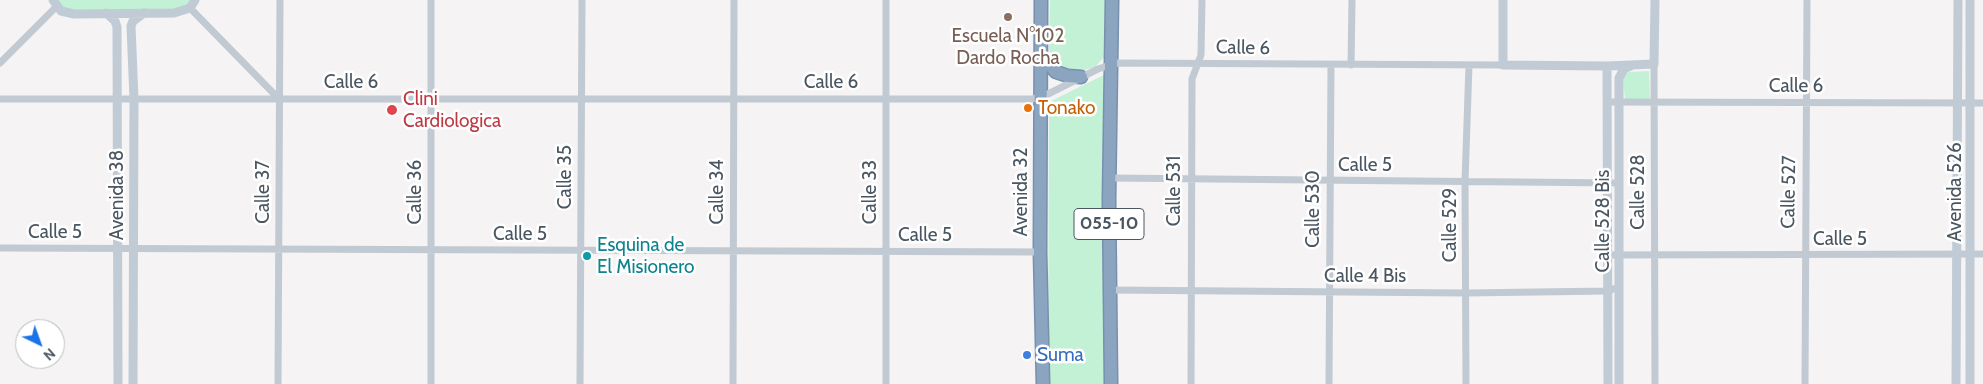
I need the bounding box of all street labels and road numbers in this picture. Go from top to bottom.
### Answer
street label: Calle 6 [1216,36,1270,60]
street label: Calle 6 [324,71,378,93]
street label: Calle 6 [804,71,858,93]
street label: Calle 6 [1769,75,1823,97]
street label: Avenida 526 [1944,142,1966,242]
street label: Calle 35 [554,145,576,209]
street label: Avenida 32 [1010,148,1032,236]
street label: Avenida 38 [106,150,128,240]
street label: Calle 5 [1338,154,1392,176]
street label: Calle 528 [1627,154,1649,230]
street label: Calle 527 [1777,155,1801,229]
street label: Calle 531 [1163,156,1185,226]
street label: Calle 37 [252,160,274,224]
street label: Calle 36 [404,160,426,224]
street label: Calle 34 [706,160,728,224]
street label: Calle 33 [859,160,881,224]
street label: Calle 530 [1302,170,1324,248]
street label: Calle 528 Bis [1592,170,1614,272]
street label: Calle 529 [1439,188,1461,262]
road number: 055-10 [1074,208,1144,240]
street label: Calle 5 [28,221,82,243]
street label: Calle 5 [493,223,547,245]
street label: Calle 5 [898,224,952,246]
street label: Calle 5 [1813,228,1867,250]
street label: Calle 4 Bis [1324,265,1406,287]

